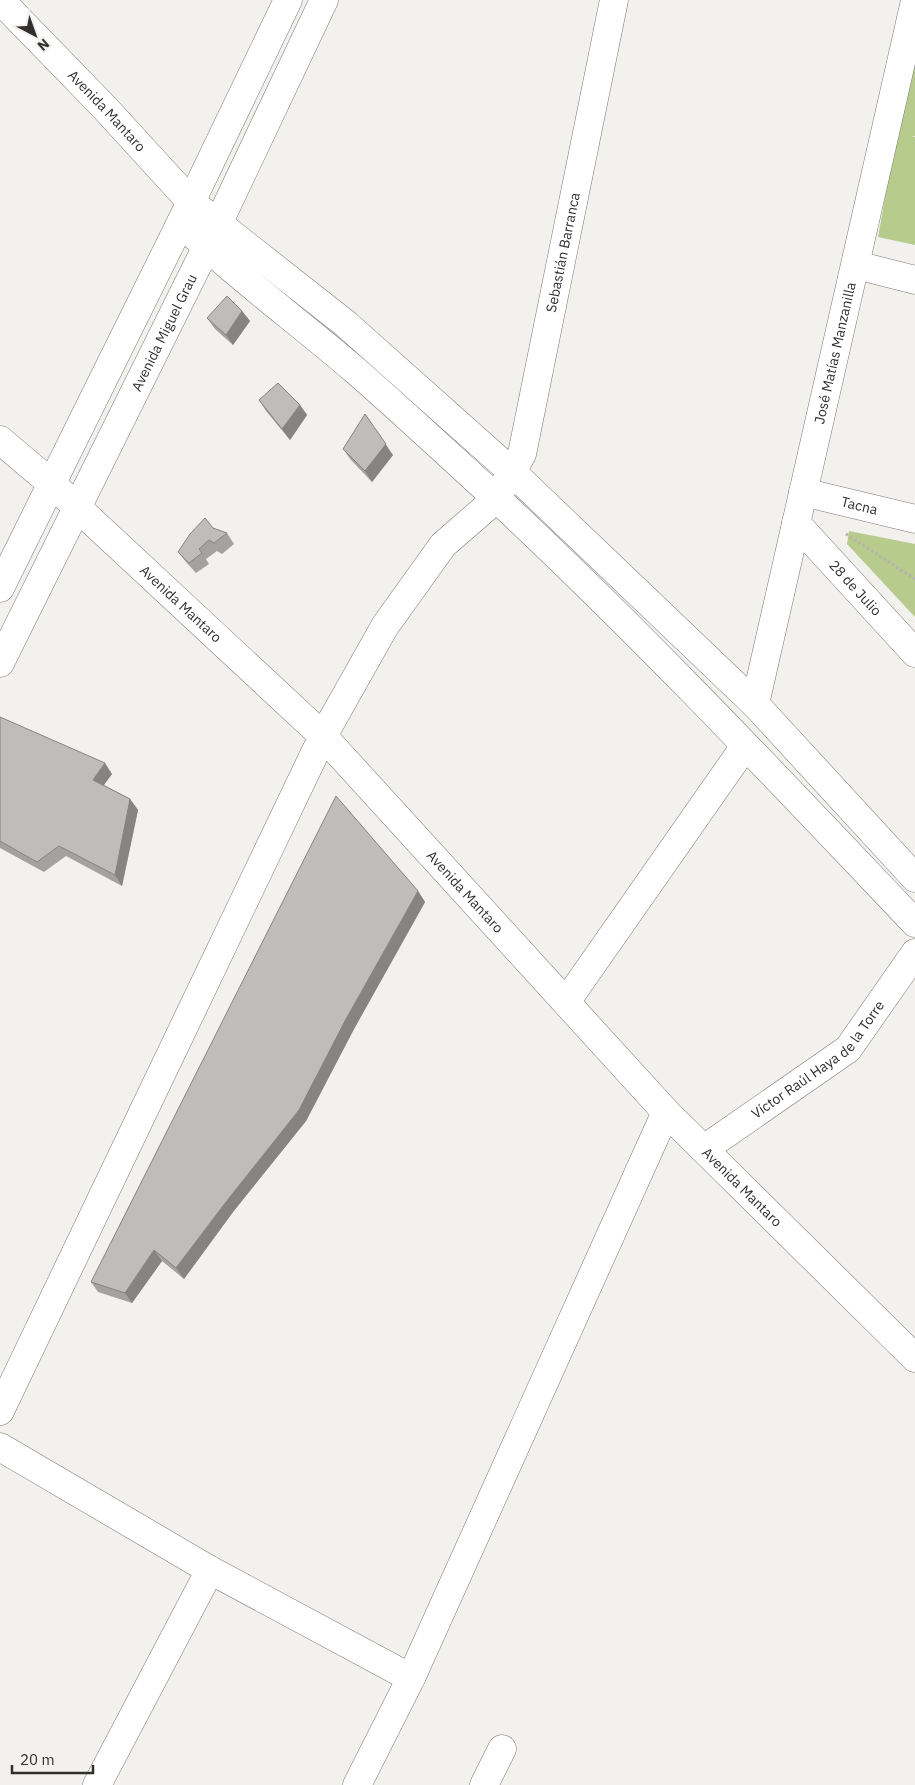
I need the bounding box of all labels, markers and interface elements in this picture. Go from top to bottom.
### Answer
north arrow [10,10,60,60]
text: N [34,35,53,55]
street label: Avenida Mantaro [64,66,150,156]
street label: Sebastián Barranca [542,190,584,314]
street label: Avenida Miguel Grau [127,271,201,394]
street label: José Matías Manzanilla [810,280,860,426]
street label: Tacna [839,493,880,519]
street label: 28 de Julio [825,556,886,620]
street label: Avenida Mantaro [136,561,226,646]
street label: Avenida Mantaro [423,847,507,937]
street label: Víctor Raúl Haya de la Torre [748,997,888,1122]
street label: Avenida Mantaro [698,1144,786,1231]
scale bar [12,1742,94,1774]
text: 20 m [20,1750,55,1769]

